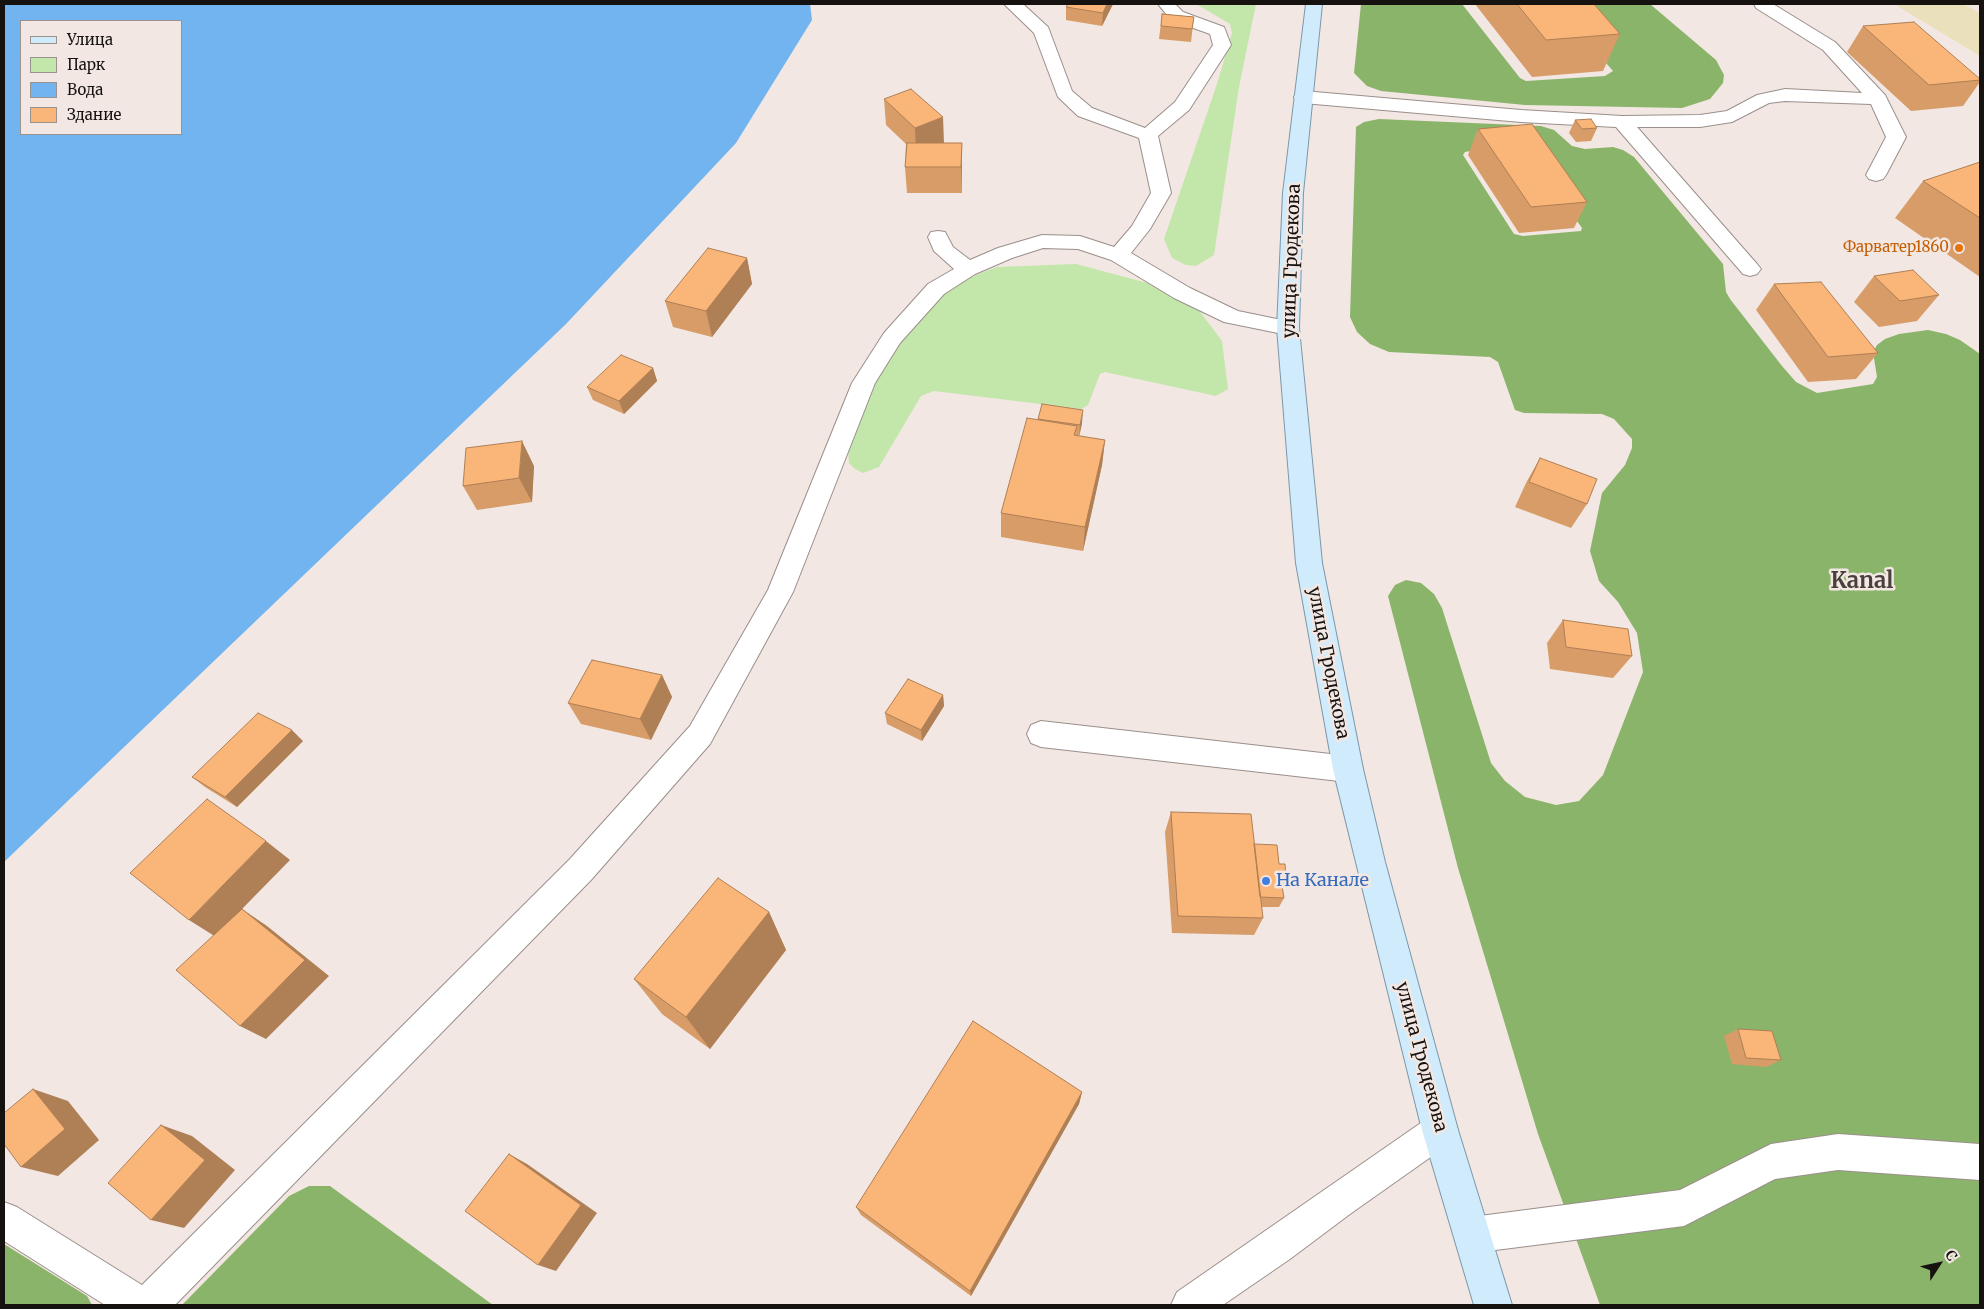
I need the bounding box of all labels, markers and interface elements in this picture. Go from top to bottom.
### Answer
legend [20,20,182,135]
text: Улица [67,30,113,49]
text: Парк [67,55,105,74]
text: Вода [67,80,103,99]
text: Здание [67,105,121,124]
street label: улица Гродекова [1279,183,1305,339]
place label: Фарватер1860 [1843,239,1949,257]
marker: Фарватер1860 [1953,242,1965,254]
district label: Kanal [1830,569,1894,595]
street label: улица Гродекова [1303,585,1353,741]
place label: На Канале [1276,870,1369,892]
marker: На Канале [1260,875,1272,887]
street label: улица Гродекова [1391,980,1451,1134]
north arrow [1914,1239,1964,1289]
text: С [1941,1246,1961,1264]

